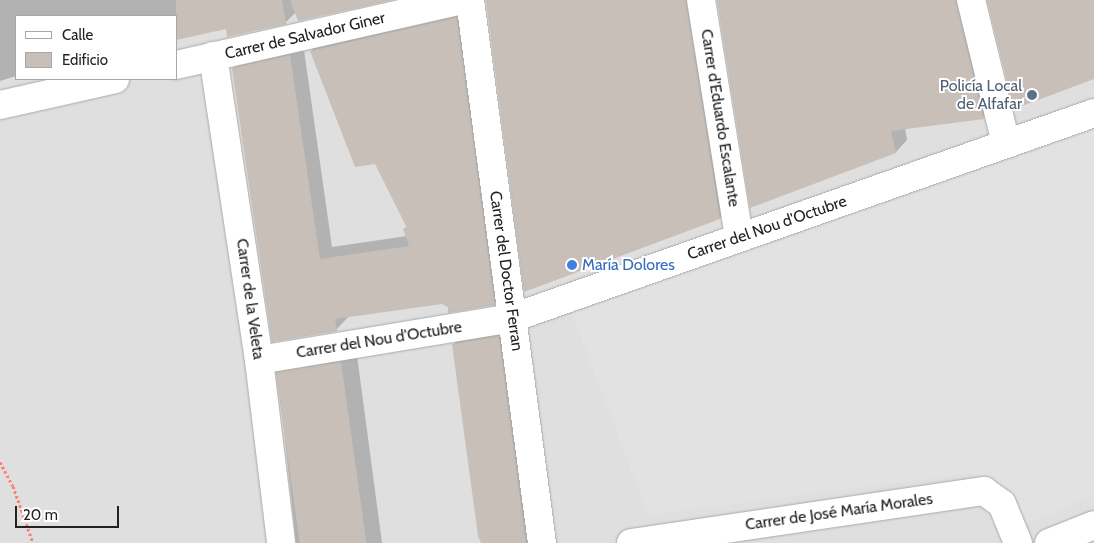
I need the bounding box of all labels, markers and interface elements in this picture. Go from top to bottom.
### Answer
street label: Carrer de Salvador Giner [223,8,387,64]
legend [15,15,178,80]
text: Calle [62,26,93,44]
street label: Carrer d'Eduardo Escalante [696,28,744,208]
text: Edificio [62,51,108,69]
place label: Policía Local de Alfafar [940,76,1022,114]
marker: Policía Local de Alfafar [1026,89,1038,101]
street label: Carrer del Doctor Ferran [485,190,527,352]
street label: Carrer del Nou d'Octubre [685,192,849,264]
street label: Carrer de la Veleta [232,237,268,361]
place label: María Dolores [582,255,675,275]
marker: María Dolores [566,259,578,271]
street label: Carrer del Nou d'Octubre [295,317,463,363]
street label: Carrer de José María Morales [744,489,934,535]
scale bar [18,496,121,528]
text: 20 m [23,506,58,524]

